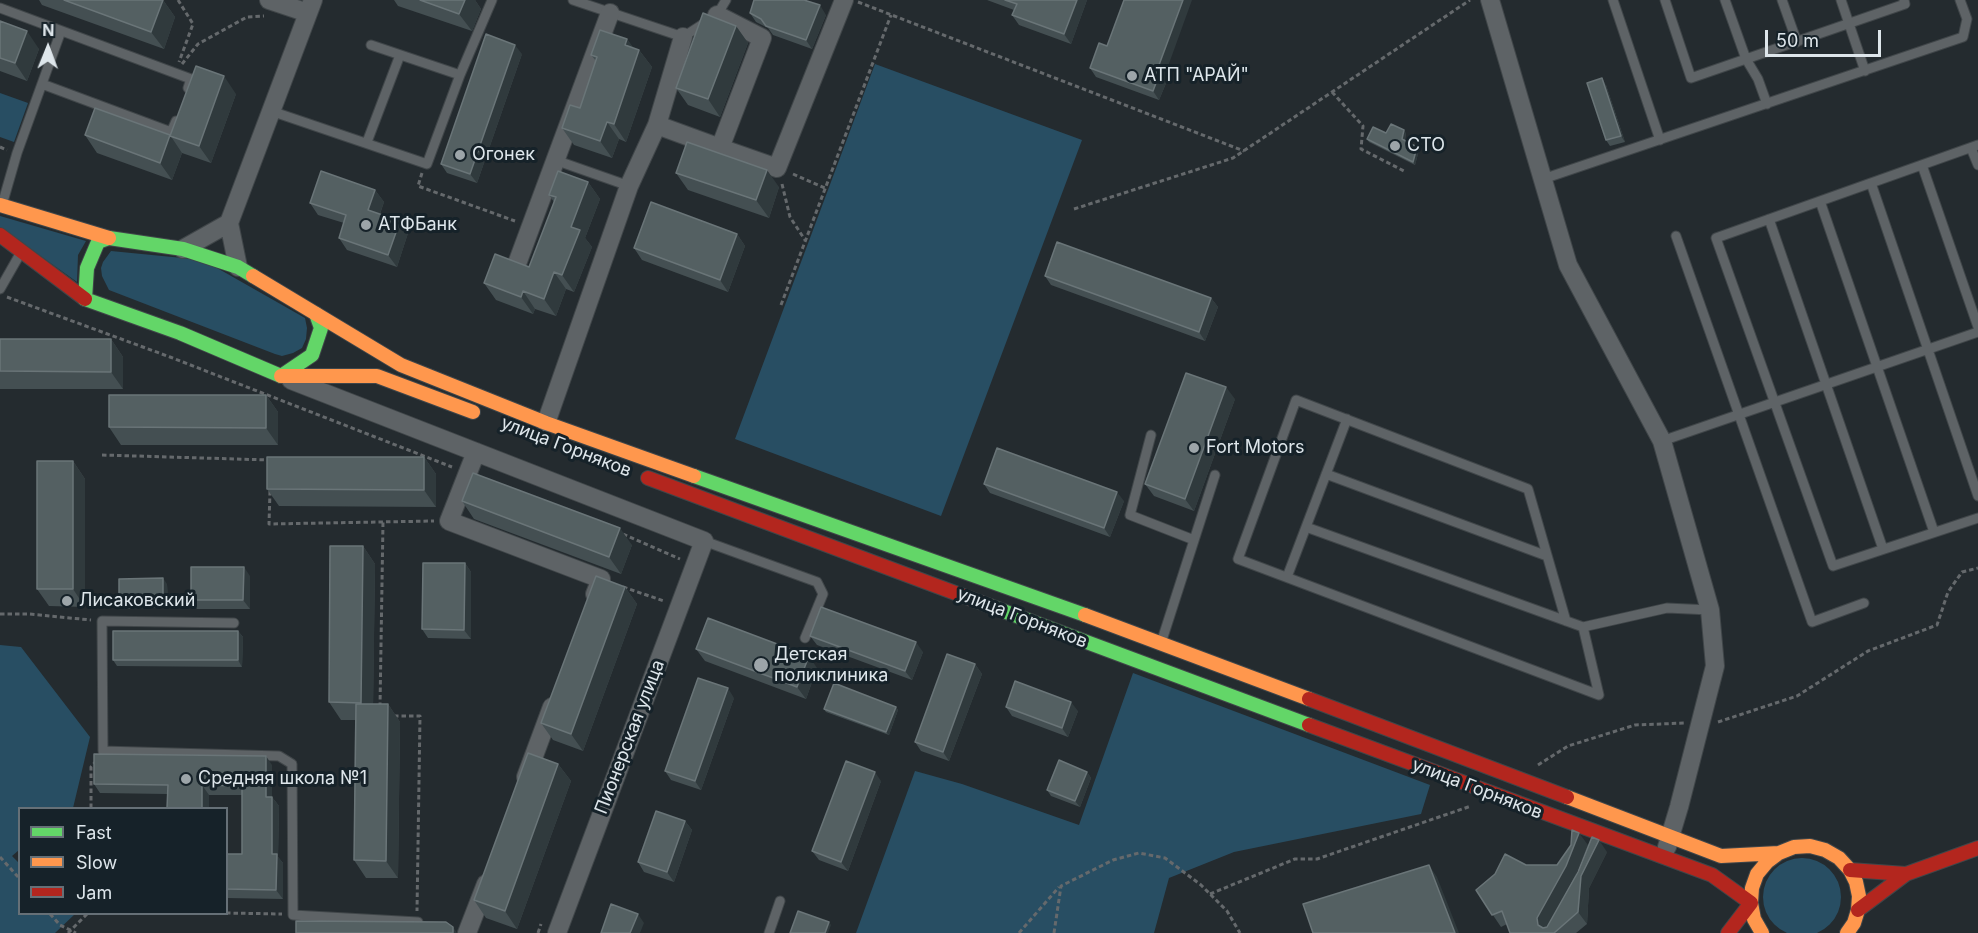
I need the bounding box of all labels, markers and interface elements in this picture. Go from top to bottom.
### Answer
north arrow [18,18,78,78]
scale bar [1768,18,1884,56]
text: N [42,20,55,40]
text: 50 m [1776,30,1819,51]
place label: АТП "АРАЙ" [1144,65,1249,87]
marker: АТП "АРАЙ" [1125,69,1139,83]
place label: СТО [1407,135,1445,157]
marker: СТО [1388,139,1402,153]
place label: Огонек [472,144,535,166]
marker: Огонек [453,148,467,162]
place label: АТФБанк [378,214,457,236]
marker: АТФБанк [359,218,373,232]
street label: улица Горняков [498,412,634,482]
place label: Fort Motors [1206,437,1305,459]
marker: Fort Motors [1187,441,1201,455]
street label: улица Горняков [954,583,1090,653]
place label: Лисаковский [79,590,195,612]
marker: Лисаковский [60,594,74,608]
place label: Детская поликлиника [774,644,888,686]
marker: Детская поликлиника [752,656,770,674]
street label: Пионерская улица [591,657,669,817]
street label: улица Горняков [1409,754,1545,824]
place label: Средняя школа №1 [198,768,367,790]
marker: Средняя школа №1 [179,772,193,786]
legend [18,807,228,915]
text: Fast [76,822,112,843]
text: Slow [76,852,117,873]
text: Jam [76,882,112,903]

